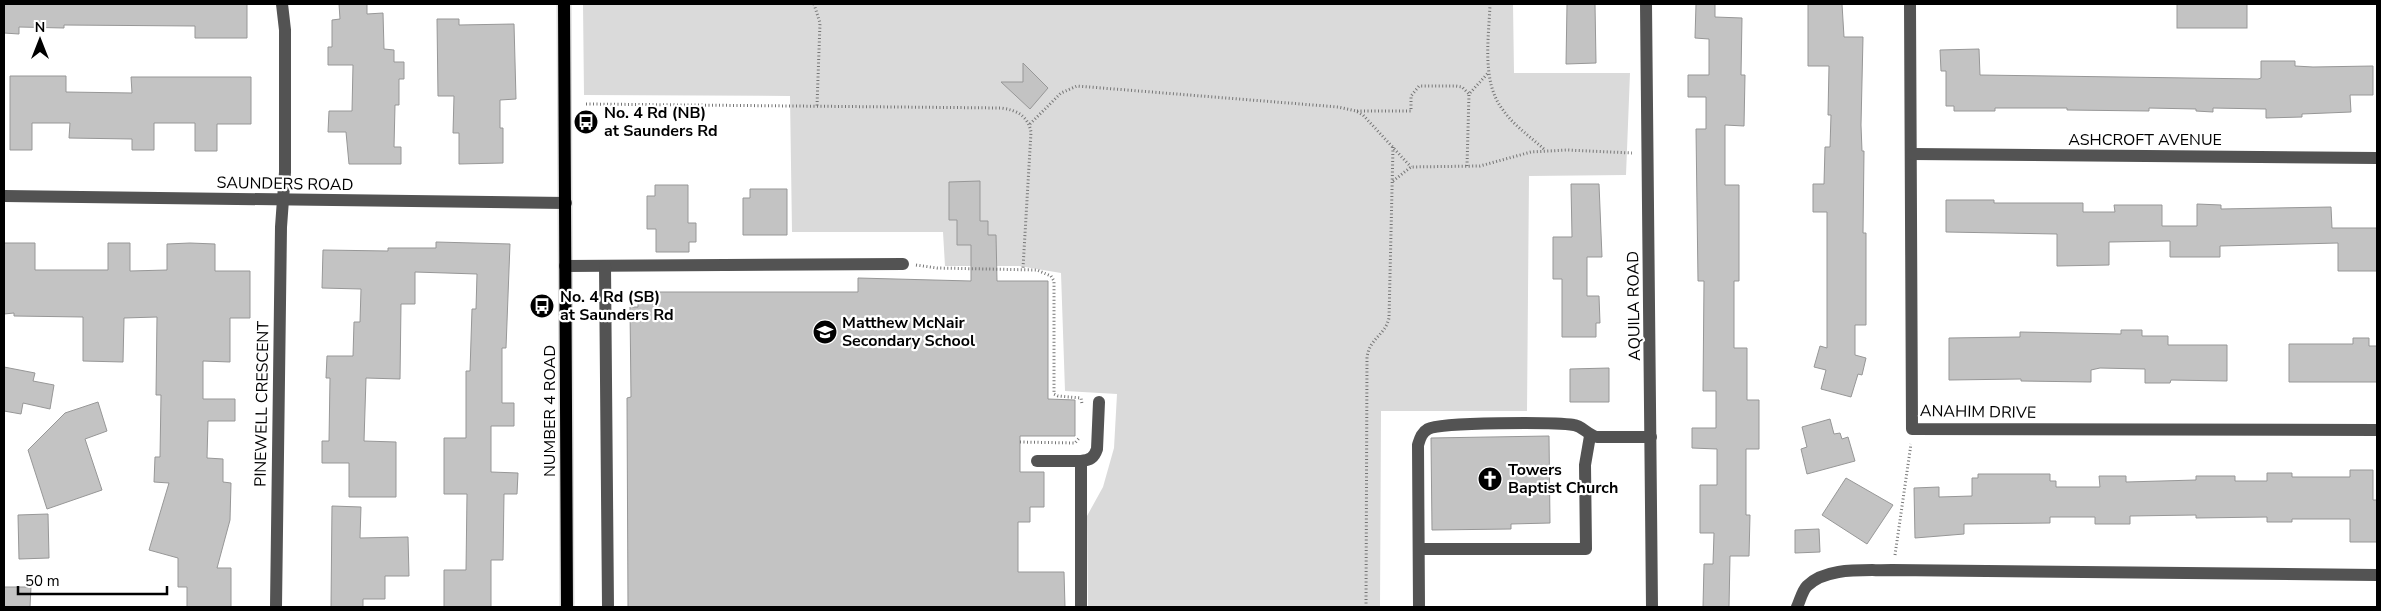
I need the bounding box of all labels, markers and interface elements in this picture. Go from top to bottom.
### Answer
north arrow [15,15,65,65]
text: N [35,18,45,37]
place label: No. 4 Rd (NB) at Saunders Rd [604,102,718,142]
bus stop icon: No. 4 Rd (NB) at Saunders Rd [573,109,599,135]
street label: ASHCROFT AVENUE [2068,129,2222,151]
street label: SAUNDERS ROAD [216,172,354,196]
street label: AQUILA ROAD [1622,251,1646,361]
place label: No. 4 Rd (SB) at Saunders Rd [560,286,674,326]
bus stop icon: No. 4 Rd (SB) at Saunders Rd [529,293,555,319]
place label: Matthew McNair Secondary School [842,312,975,352]
school or university icon: Matthew McNair Secondary School [812,319,838,345]
street label: PINEWELL CRESCENT [250,321,274,487]
street label: NUMBER 4 ROAD [539,345,561,477]
street label: ANAHIM DRIVE [1920,400,2036,424]
place label: Towers Baptist Church [1508,459,1618,499]
church icon: Towers Baptist Church [1477,466,1503,492]
scale bar [18,564,166,596]
text: 50 m [25,571,60,591]

